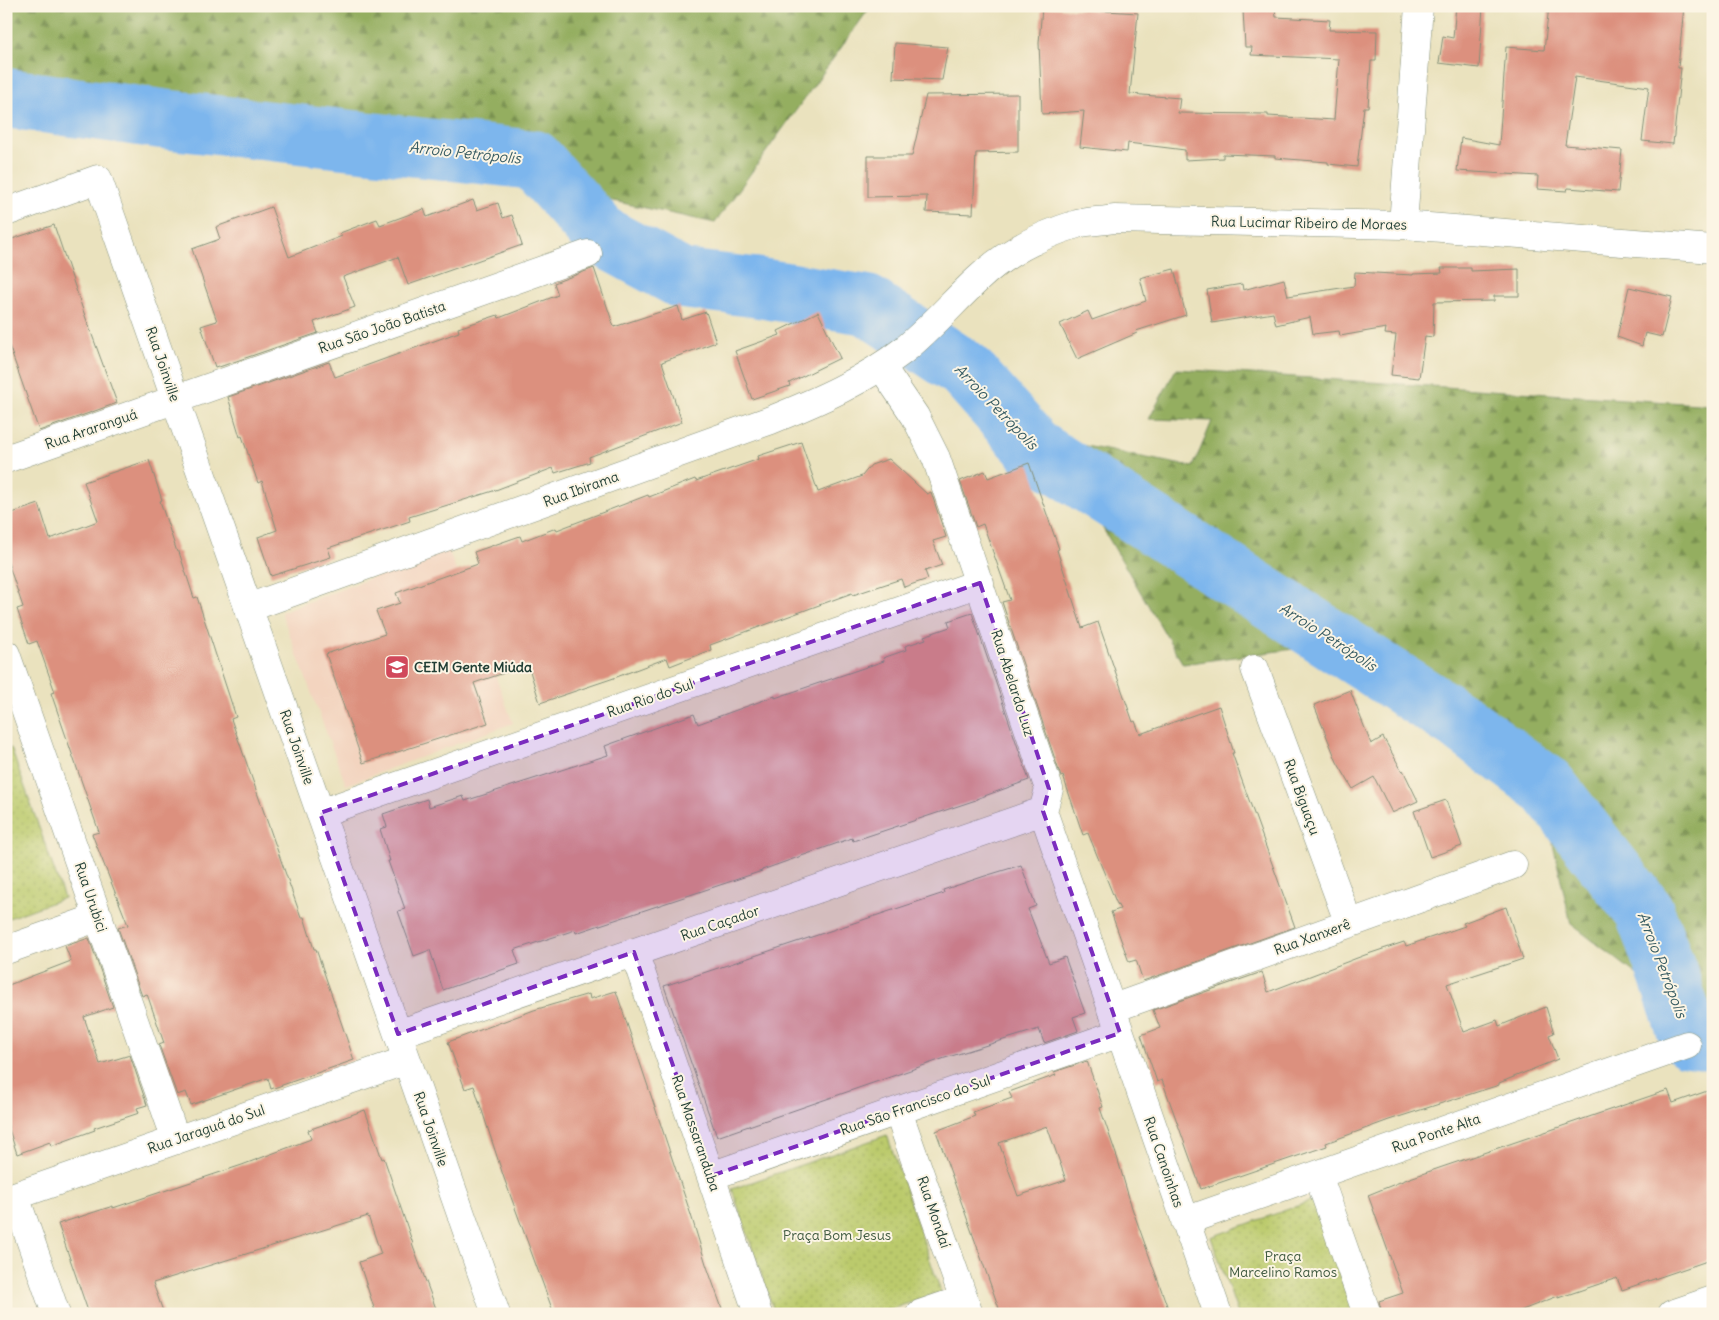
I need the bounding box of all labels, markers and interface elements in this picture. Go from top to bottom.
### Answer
water label: Arroio Petrópolis [408,137,523,168]
street label: Rua Lucimar Ribeiro de Moraes [1211,212,1407,234]
street label: Rua São João Batista [316,297,448,357]
street label: Rua Joinville [142,324,184,404]
water label: Arroio Petrópolis [951,360,1043,454]
street label: Rua Araranguá [43,405,140,453]
street label: Rua Ibirama [541,467,621,511]
water label: Arroio Petrópolis [1276,598,1381,676]
street label: Rua Abelardo Luz [987,627,1039,739]
school or university icon: CEIM Gente Miúda [384,654,410,680]
place label: CEIM Gente Miúda [414,658,532,676]
street label: Rua Rio do Sul [604,675,696,721]
street label: Rua Joinville [276,707,318,787]
street label: Rua Biguaçu [1280,756,1324,838]
street label: Rua Urubici [71,860,111,934]
street label: Rua Caçador [678,901,762,945]
water label: Arroio Petrópolis [1634,909,1692,1022]
street label: Rua Xanxerê [1271,915,1353,959]
street label: Rua São Francisco do Sul [838,1071,992,1139]
street label: Rua Massaranduba [668,1072,724,1194]
street label: Rua Joinville [410,1089,452,1169]
street label: Rua Jaraguá do Sul [145,1101,267,1157]
street label: Rua Ponte Alta [1389,1109,1483,1157]
street label: Rua Canoinhas [1140,1114,1188,1210]
street label: Rua Mondaí [913,1174,955,1250]
park label: Praça Bom Jesus [783,1226,891,1244]
park label: Praça Marcelino Ramos [1229,1247,1337,1281]

